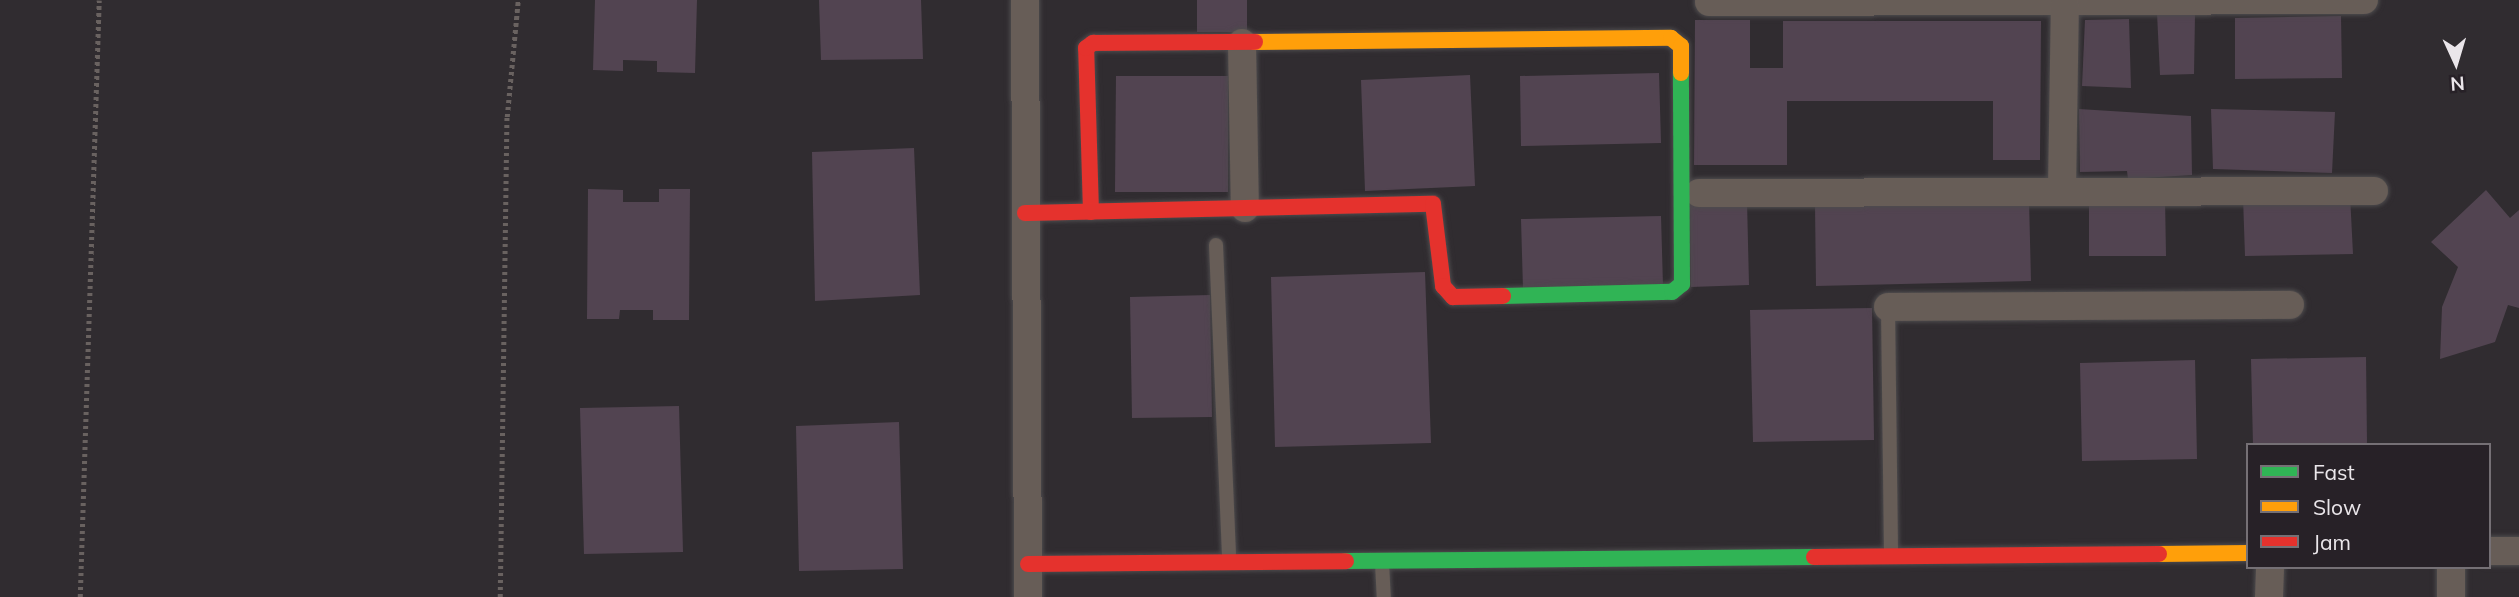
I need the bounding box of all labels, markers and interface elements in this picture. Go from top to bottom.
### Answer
north arrow [2421,28,2491,98]
text: N [2449,71,2465,96]
legend [2246,443,2491,569]
text: Fast [2313,459,2355,485]
text: Slow [2313,494,2361,520]
text: Jam [2313,529,2351,555]

